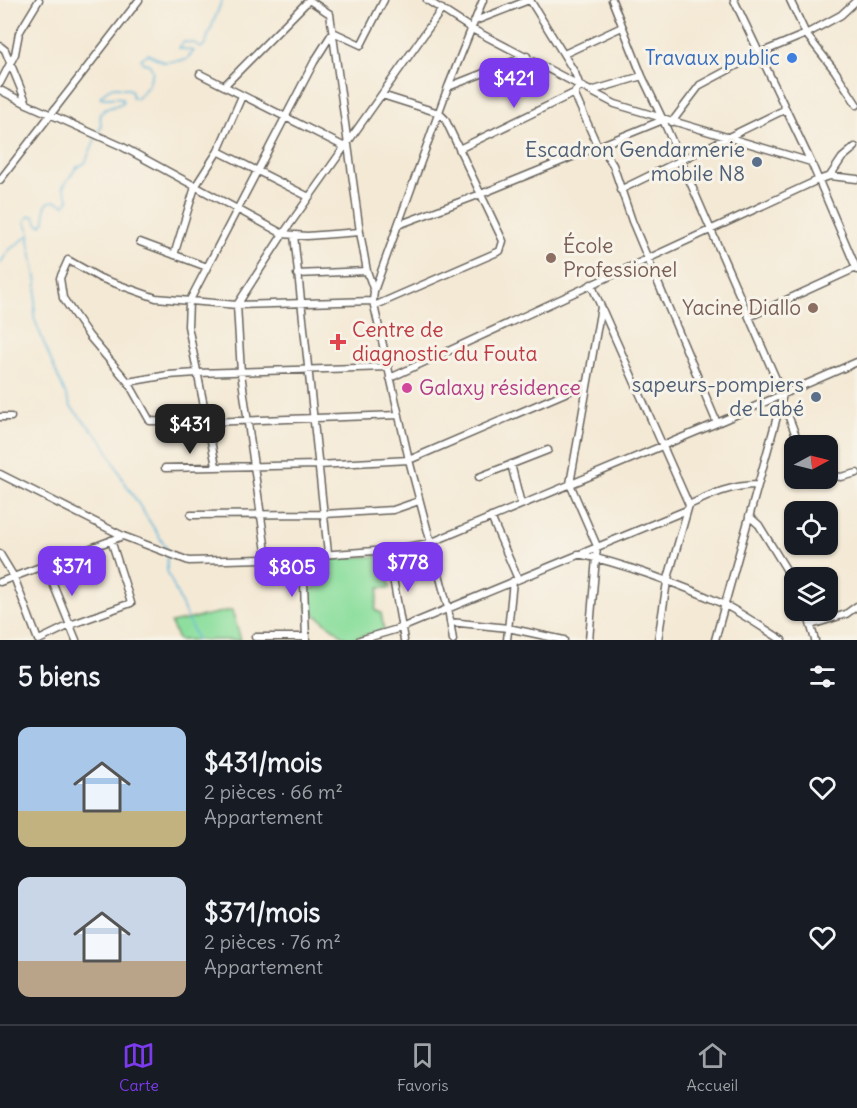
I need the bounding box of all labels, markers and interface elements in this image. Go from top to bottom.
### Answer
place label: Travaux public [645,44,780,71]
marker: Travaux public [785,51,799,65]
pin: $421 [478,58,550,109]
text: $421 [493,65,535,90]
place label: Escadron Gendarmerie mobile N8 [525,136,745,187]
marker: Escadron Gendarmerie mobile N8 [750,155,764,169]
place label: École Professionel [563,232,677,283]
marker: École Professionel [544,251,558,265]
place label: Yacine Diallo [682,294,801,321]
marker: Yacine Diallo [806,301,820,315]
place label: Centre de diagnostic du Fouta [352,316,537,367]
marker: Centre de diagnostic du Fouta [329,333,347,351]
place label: sapeurs-pompiers de Labé [632,371,804,422]
place label: Galaxy résidence [419,374,581,401]
marker: Galaxy résidence [400,381,414,395]
marker: sapeurs-pompiers de Labé [809,390,823,404]
pin: $431 [154,404,226,455]
text: $431 [169,411,211,436]
north arrow [784,435,838,489]
map controls [784,435,838,621]
button: locate [784,501,838,555]
pin: $778 [372,542,444,593]
pin: $371 [36,546,108,597]
pin: $805 [256,547,328,598]
text: $778 [387,549,429,574]
text: $371 [52,553,92,578]
text: $805 [268,554,316,579]
button: layers [784,567,838,621]
text: 5 biens [18,660,100,693]
icon: filters [806,660,839,693]
text: $431/mois [204,746,322,779]
icon: home [66,751,138,823]
icon: heart [806,771,839,804]
text: 2 pièces · 66 m² [204,779,343,804]
text: Appartement [204,804,323,829]
text: $371/mois [204,896,320,929]
icon: home [66,901,138,973]
icon: heart [806,921,839,954]
text: 2 pièces · 76 m² [204,929,341,954]
text: Appartement [204,954,323,979]
tab: Carte [119,1039,159,1095]
tab: Favoris [397,1039,449,1095]
tab: Accueil [687,1039,738,1095]

